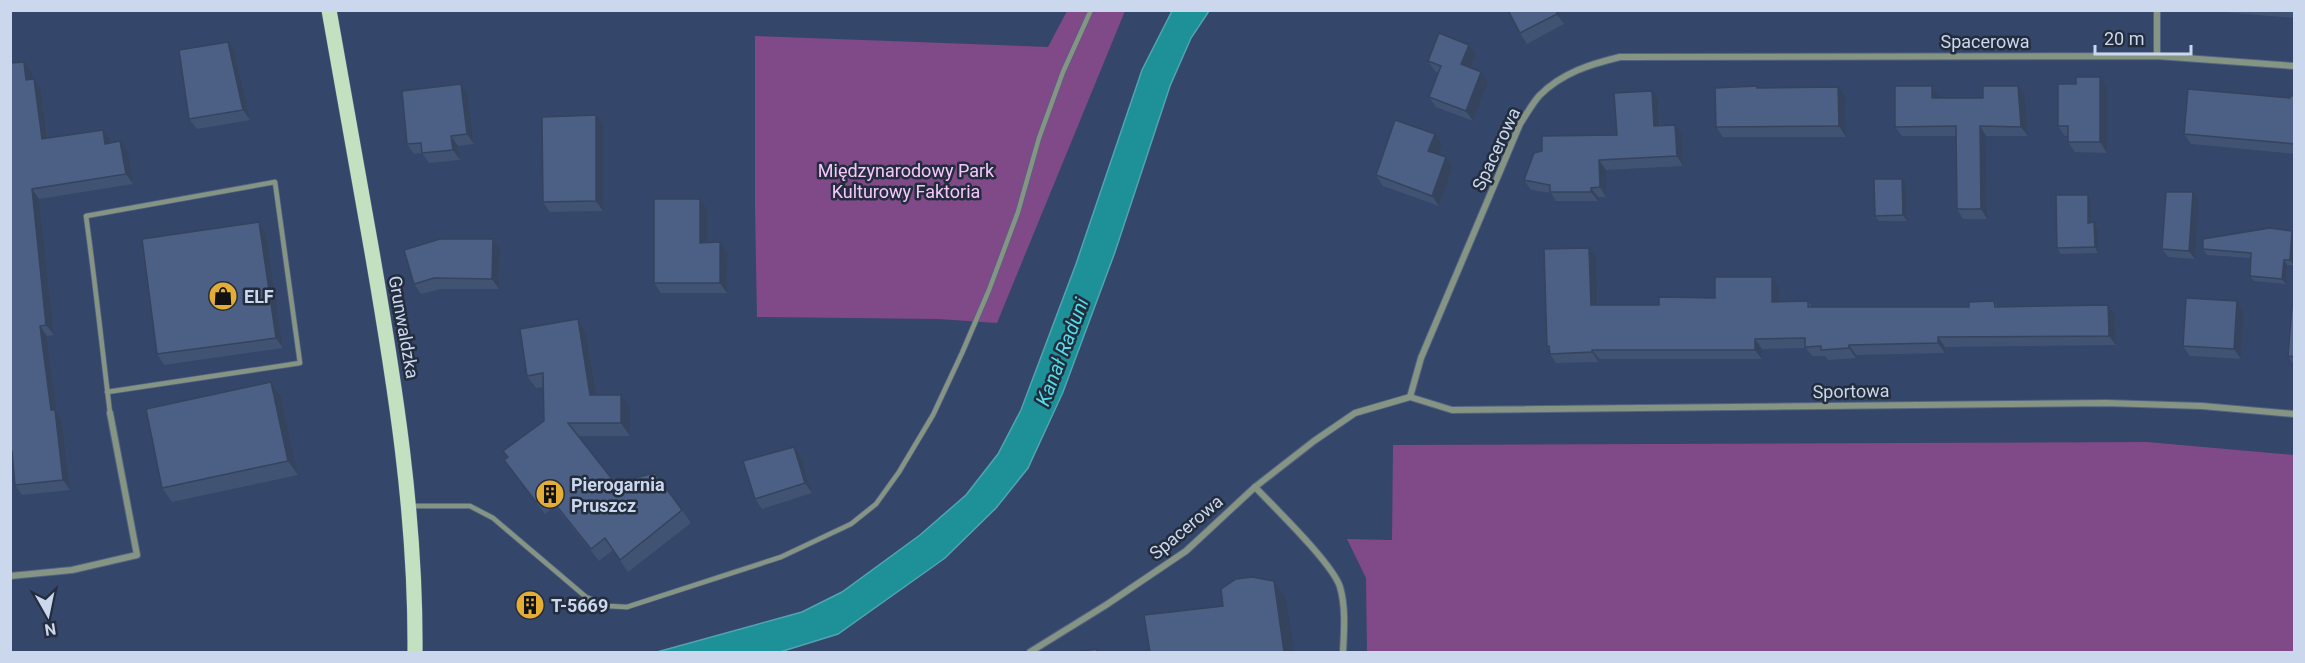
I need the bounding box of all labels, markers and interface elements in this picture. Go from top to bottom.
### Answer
scale bar [2095,18,2191,56]
text: 20 m [2104,28,2144,49]
street label: Spacerowa [1940,31,2030,52]
street label: Spacerowa [1468,104,1524,194]
park label: Międzynarodowy Park Kulturowy Faktoria [818,160,995,202]
street label: Grunwaldzka [385,274,423,380]
shop icon: ELF [207,280,239,312]
place label: ELF [244,286,274,307]
water label: Kanał Raduni [1030,294,1094,409]
street label: Sportowa [1812,380,1890,402]
place label: Pierogarnia Pruszcz [571,474,665,516]
building icon: Pierogarnia Pruszcz [534,478,566,510]
street label: Spacerowa [1145,490,1227,564]
north arrow [18,585,78,645]
building icon: T-5669 [514,589,546,621]
place label: T-5669 [551,595,608,616]
text: N [43,619,57,640]

